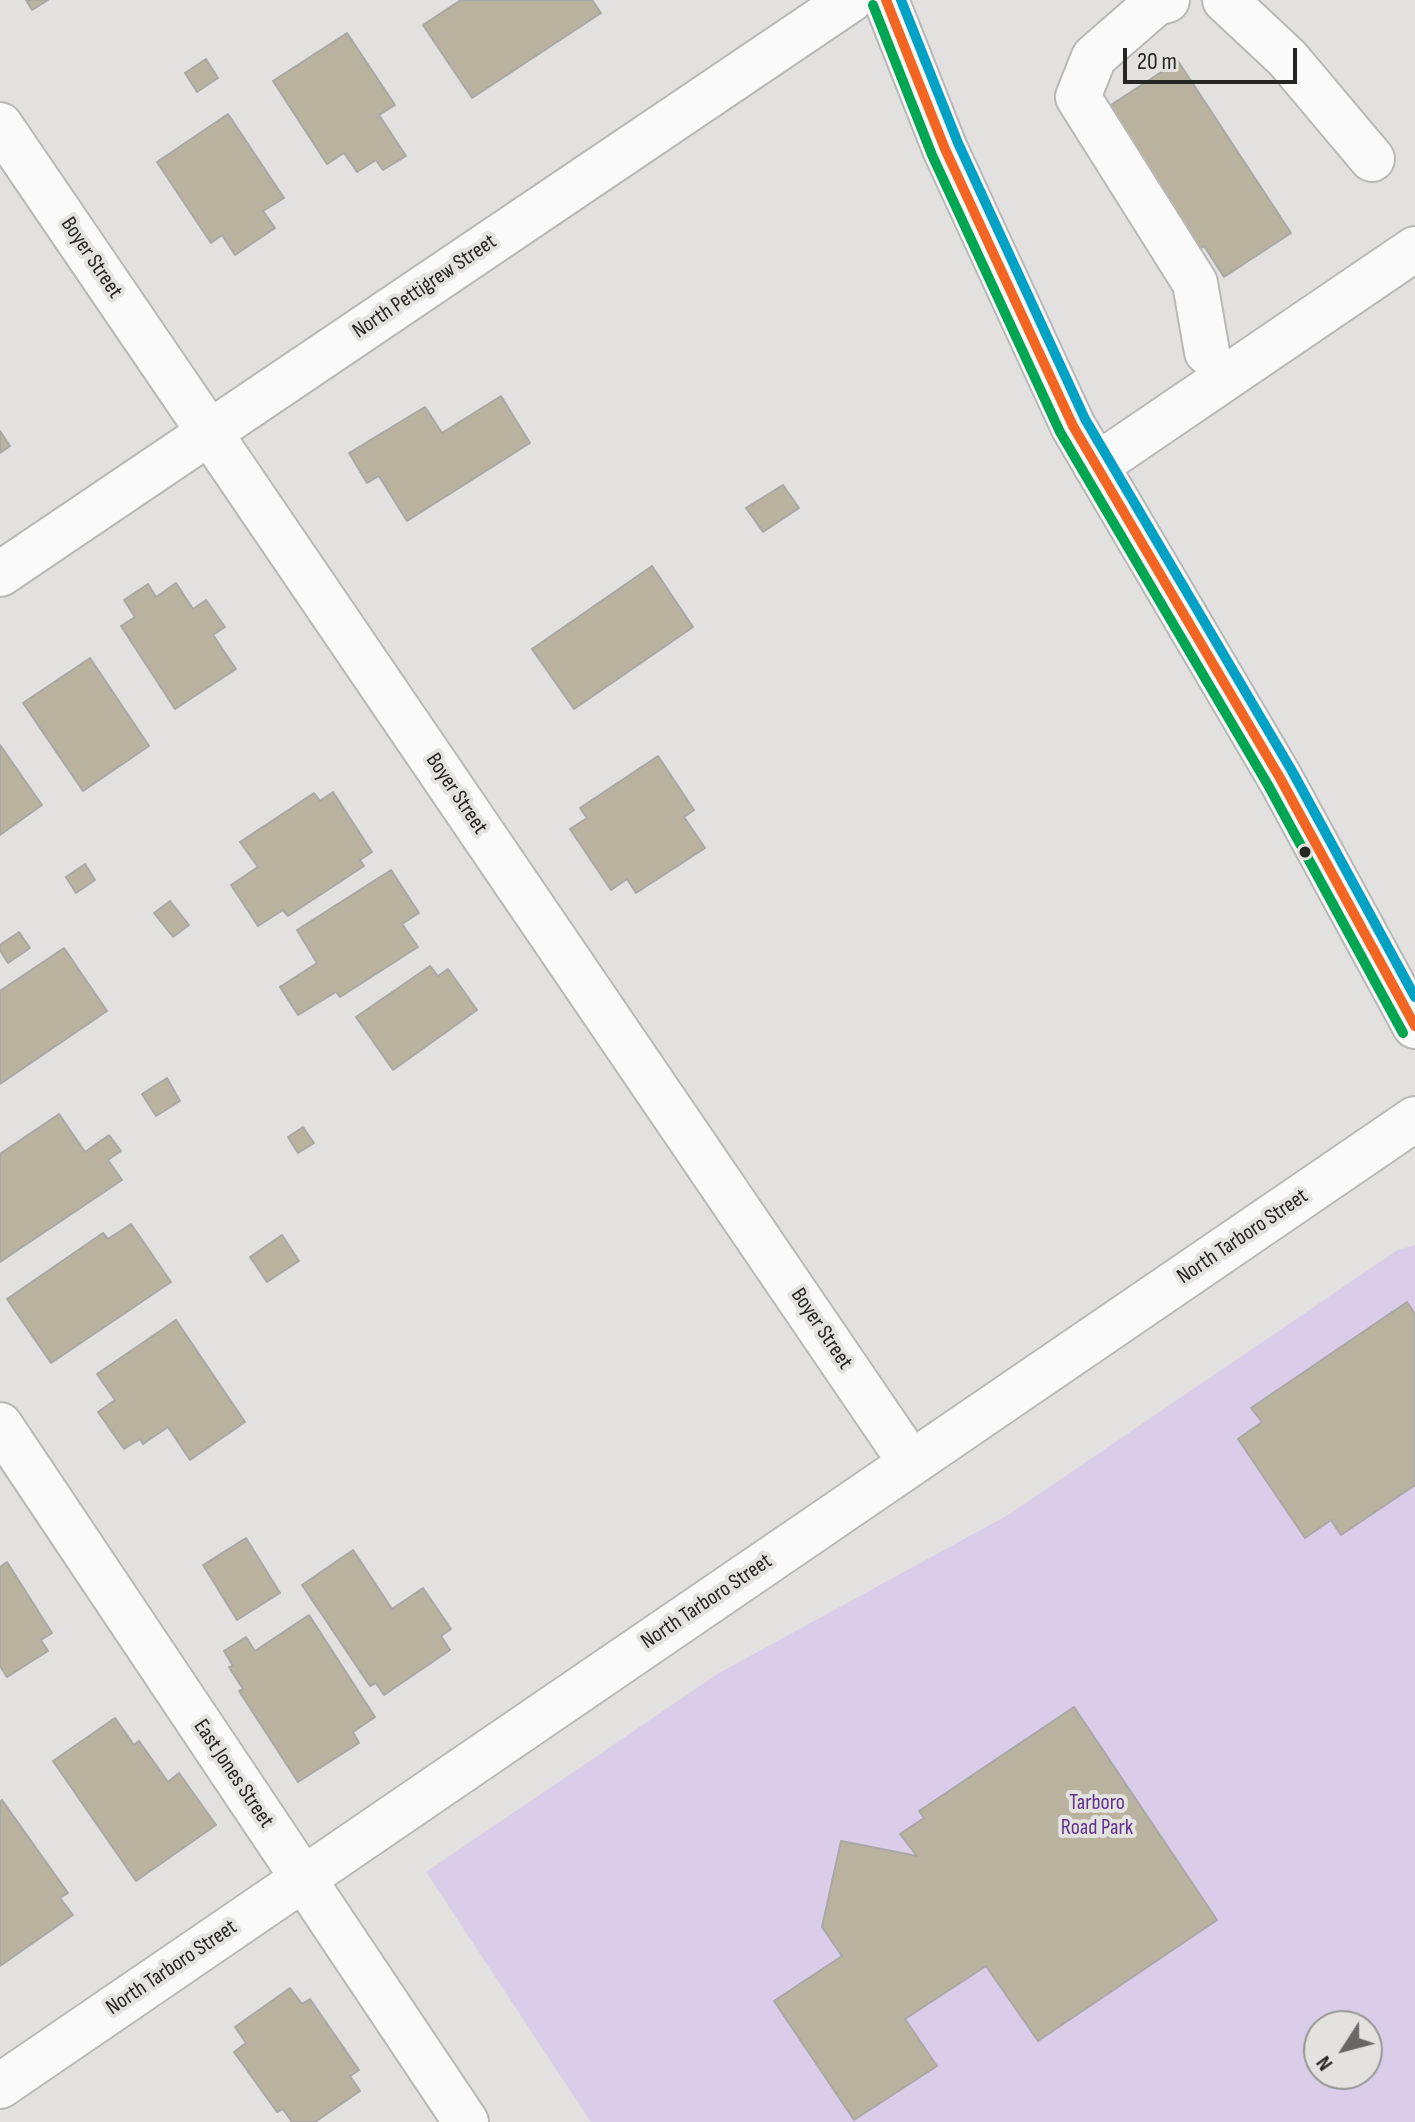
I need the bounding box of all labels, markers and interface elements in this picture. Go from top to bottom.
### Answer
scale bar [1127,32,1301,82]
text: 20 m [1137,47,1177,76]
street label: Boyer Street [54,212,128,304]
street label: North Pettigrew Street [348,229,502,345]
street label: Boyer Street [419,748,493,840]
unlabelled marker [1297,844,1313,860]
street label: North Tarboro Street [1173,1184,1313,1290]
street label: Boyer Street [784,1283,858,1375]
street label: North Tarboro Street [637,1549,777,1655]
street label: East Jones Street [187,1715,279,1833]
park label: Tarboro Road Park [1061,1790,1133,1842]
street label: North Tarboro Street [102,1915,242,2021]
north arrow [1303,2010,1383,2090]
text: N [1310,2051,1339,2076]

